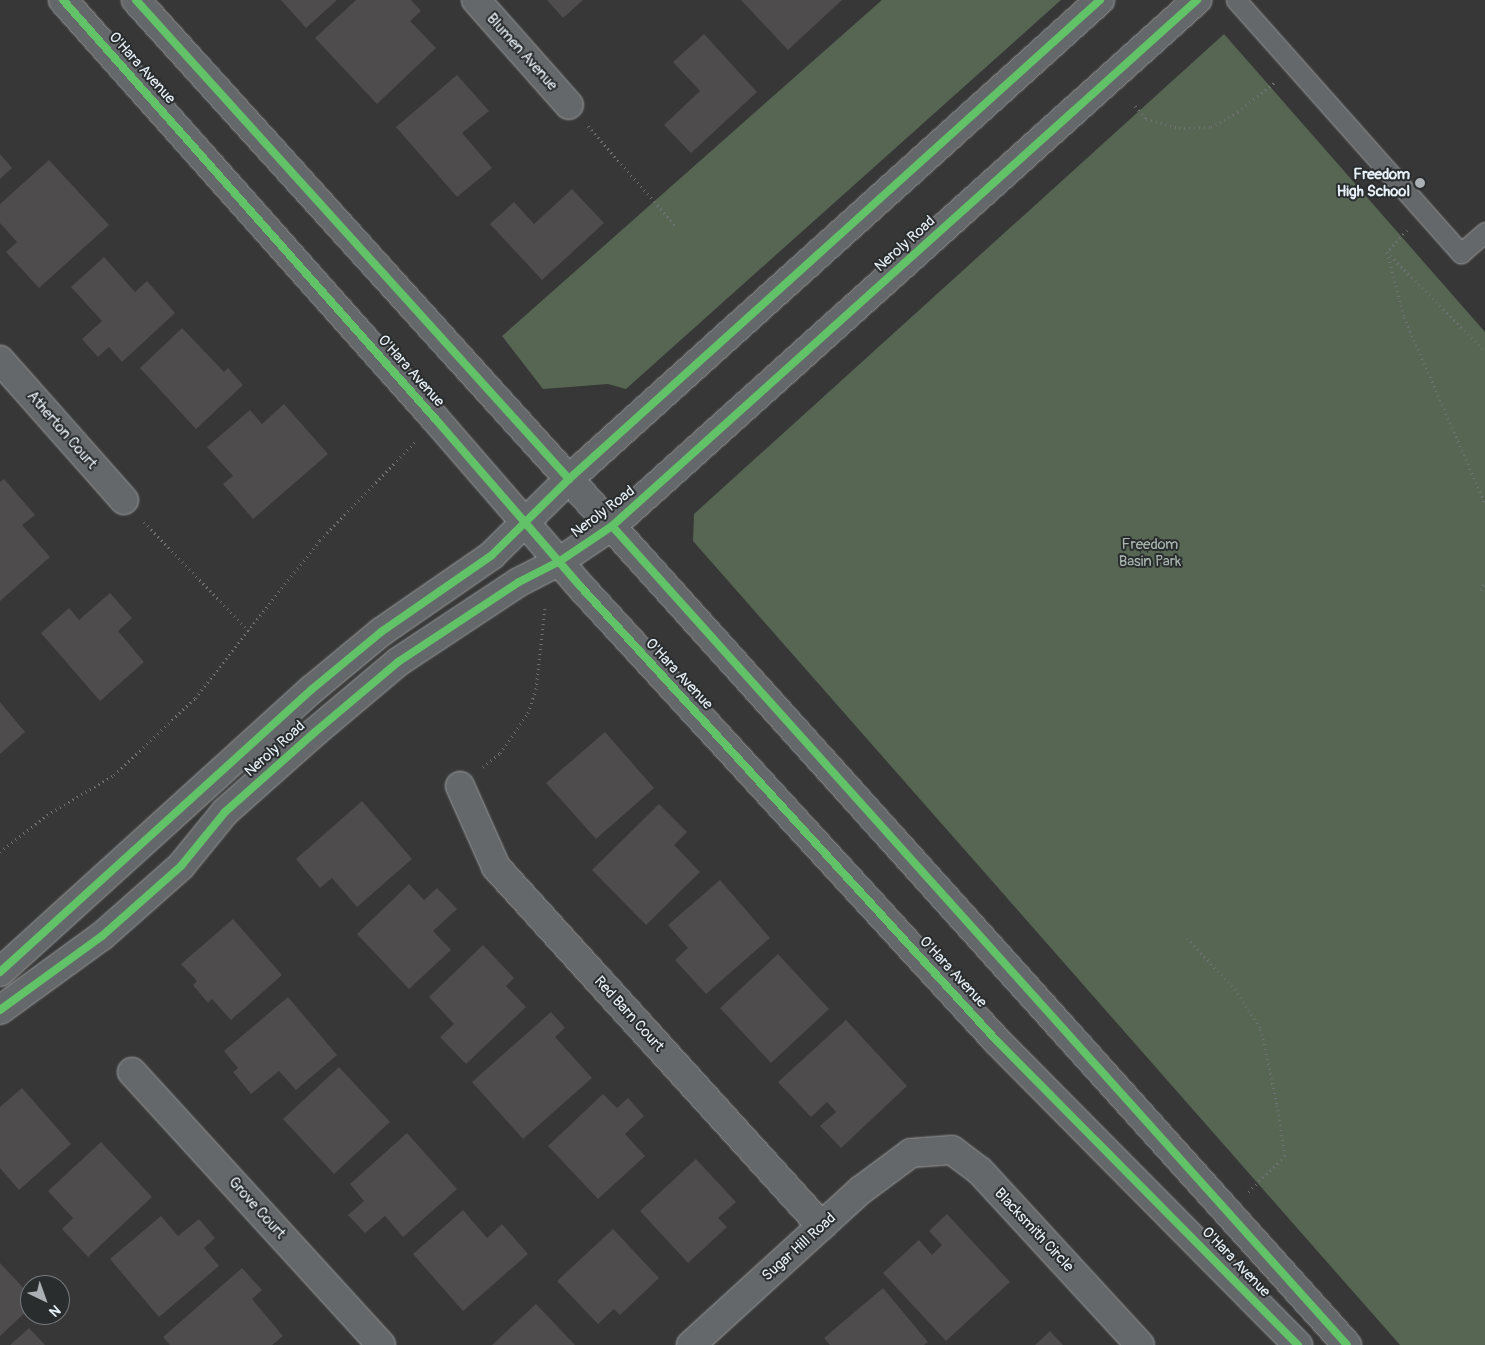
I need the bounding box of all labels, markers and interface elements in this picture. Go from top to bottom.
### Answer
street label: Blumen Avenue [483,10,561,94]
street label: O'Hara Avenue [105,28,179,108]
place label: Freedom High School [1337,165,1410,200]
marker: Freedom High School [1414,177,1426,189]
street label: Neroly Road [871,212,939,276]
street label: O'Hara Avenue [374,331,448,411]
street label: Atherton Court [23,387,101,473]
street label: Neroly Road [568,482,638,542]
park label: Freedom Basin Park [1119,535,1181,570]
street label: O'Hara Avenue [642,635,716,713]
street label: Neroly Road [241,717,309,781]
street label: O'Hara Avenue [916,933,990,1011]
street label: Red Barn Court [590,972,668,1056]
street label: Grove Court [225,1173,289,1243]
street label: Blacksmith Circle [991,1184,1077,1276]
street label: Sugar Hill Road [758,1209,840,1285]
street label: O'Hara Avenue [1198,1223,1274,1301]
north arrow [20,1275,70,1325]
text: N [45,1301,64,1320]

